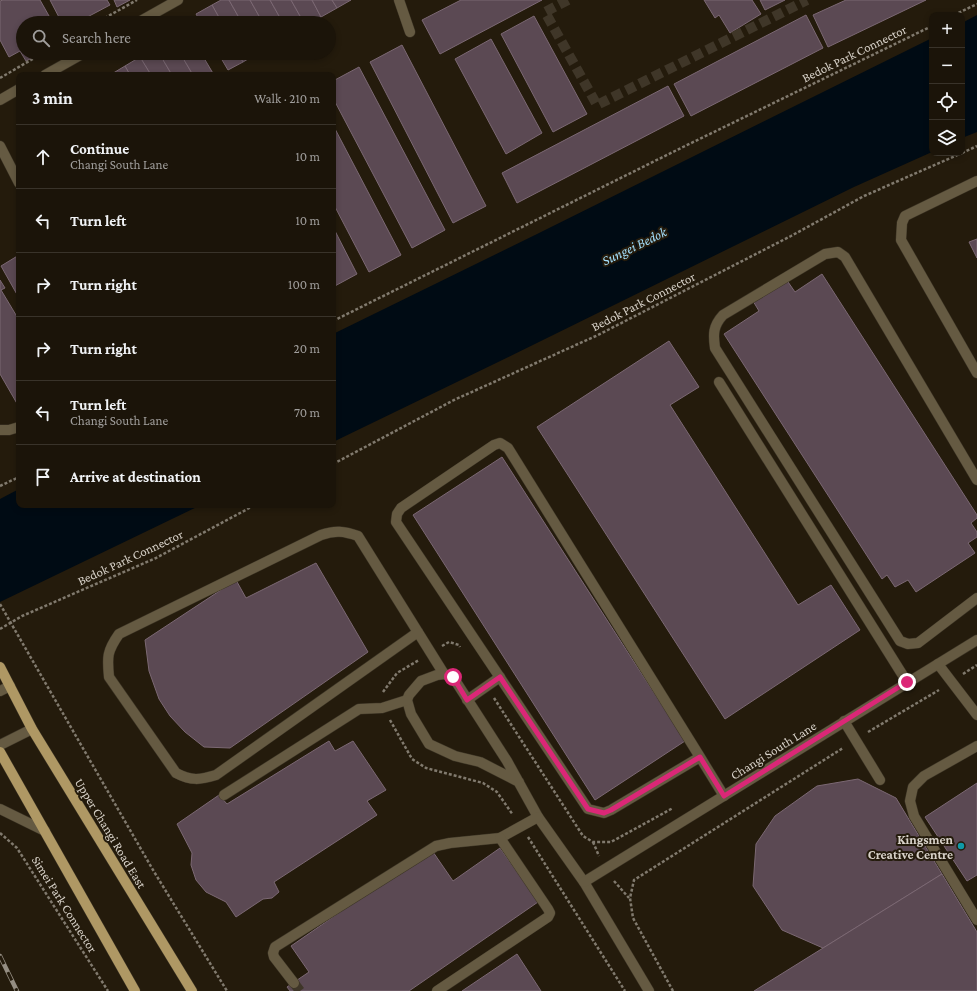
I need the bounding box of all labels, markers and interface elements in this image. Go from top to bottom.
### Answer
map controls [929,12,965,156]
button: + [929,12,965,48]
search box [16,16,336,60]
street label: Bedok Park Connector [799,21,909,85]
icon: search [30,27,52,49]
text: Search here [62,30,131,46]
button: − [929,48,965,84]
button: locate [929,84,965,120]
text: 3 min [32,89,73,108]
text: Walk · 210 m [254,91,320,106]
button: layers [929,120,965,156]
text: Continue [70,141,129,157]
icon: ahead [32,146,54,168]
text: 10 m [295,149,320,164]
text: Changi South Lane [70,157,168,172]
icon: left [32,210,54,232]
text: Turn left [70,213,126,229]
text: 10 m [295,213,320,228]
water label: Sungei Bedok [599,223,670,269]
street label: Bedok Park Connector [589,269,698,334]
icon: right [32,274,54,296]
text: Turn right [70,277,137,293]
text: 100 m [288,277,320,292]
icon: right [32,338,54,360]
text: Turn right [70,341,137,357]
text: 20 m [294,341,320,356]
text: Turn left [70,397,126,413]
icon: left [32,402,54,424]
text: 70 m [294,405,320,420]
text: Changi South Lane [70,413,168,428]
icon: arrive [32,466,54,488]
text: Arrive at destination [70,469,201,485]
street label: Bedok Park Connector [75,526,186,588]
route start [444,668,462,686]
route end [898,673,916,691]
street label: Changi South Lane [728,718,819,783]
street label: Upper Changi Road East [72,775,150,892]
place label: Kingsmen Creative Centre [868,832,954,862]
marker: Kingsmen Creative Centre [956,841,966,851]
street label: Simei Park Connector [29,853,101,956]

